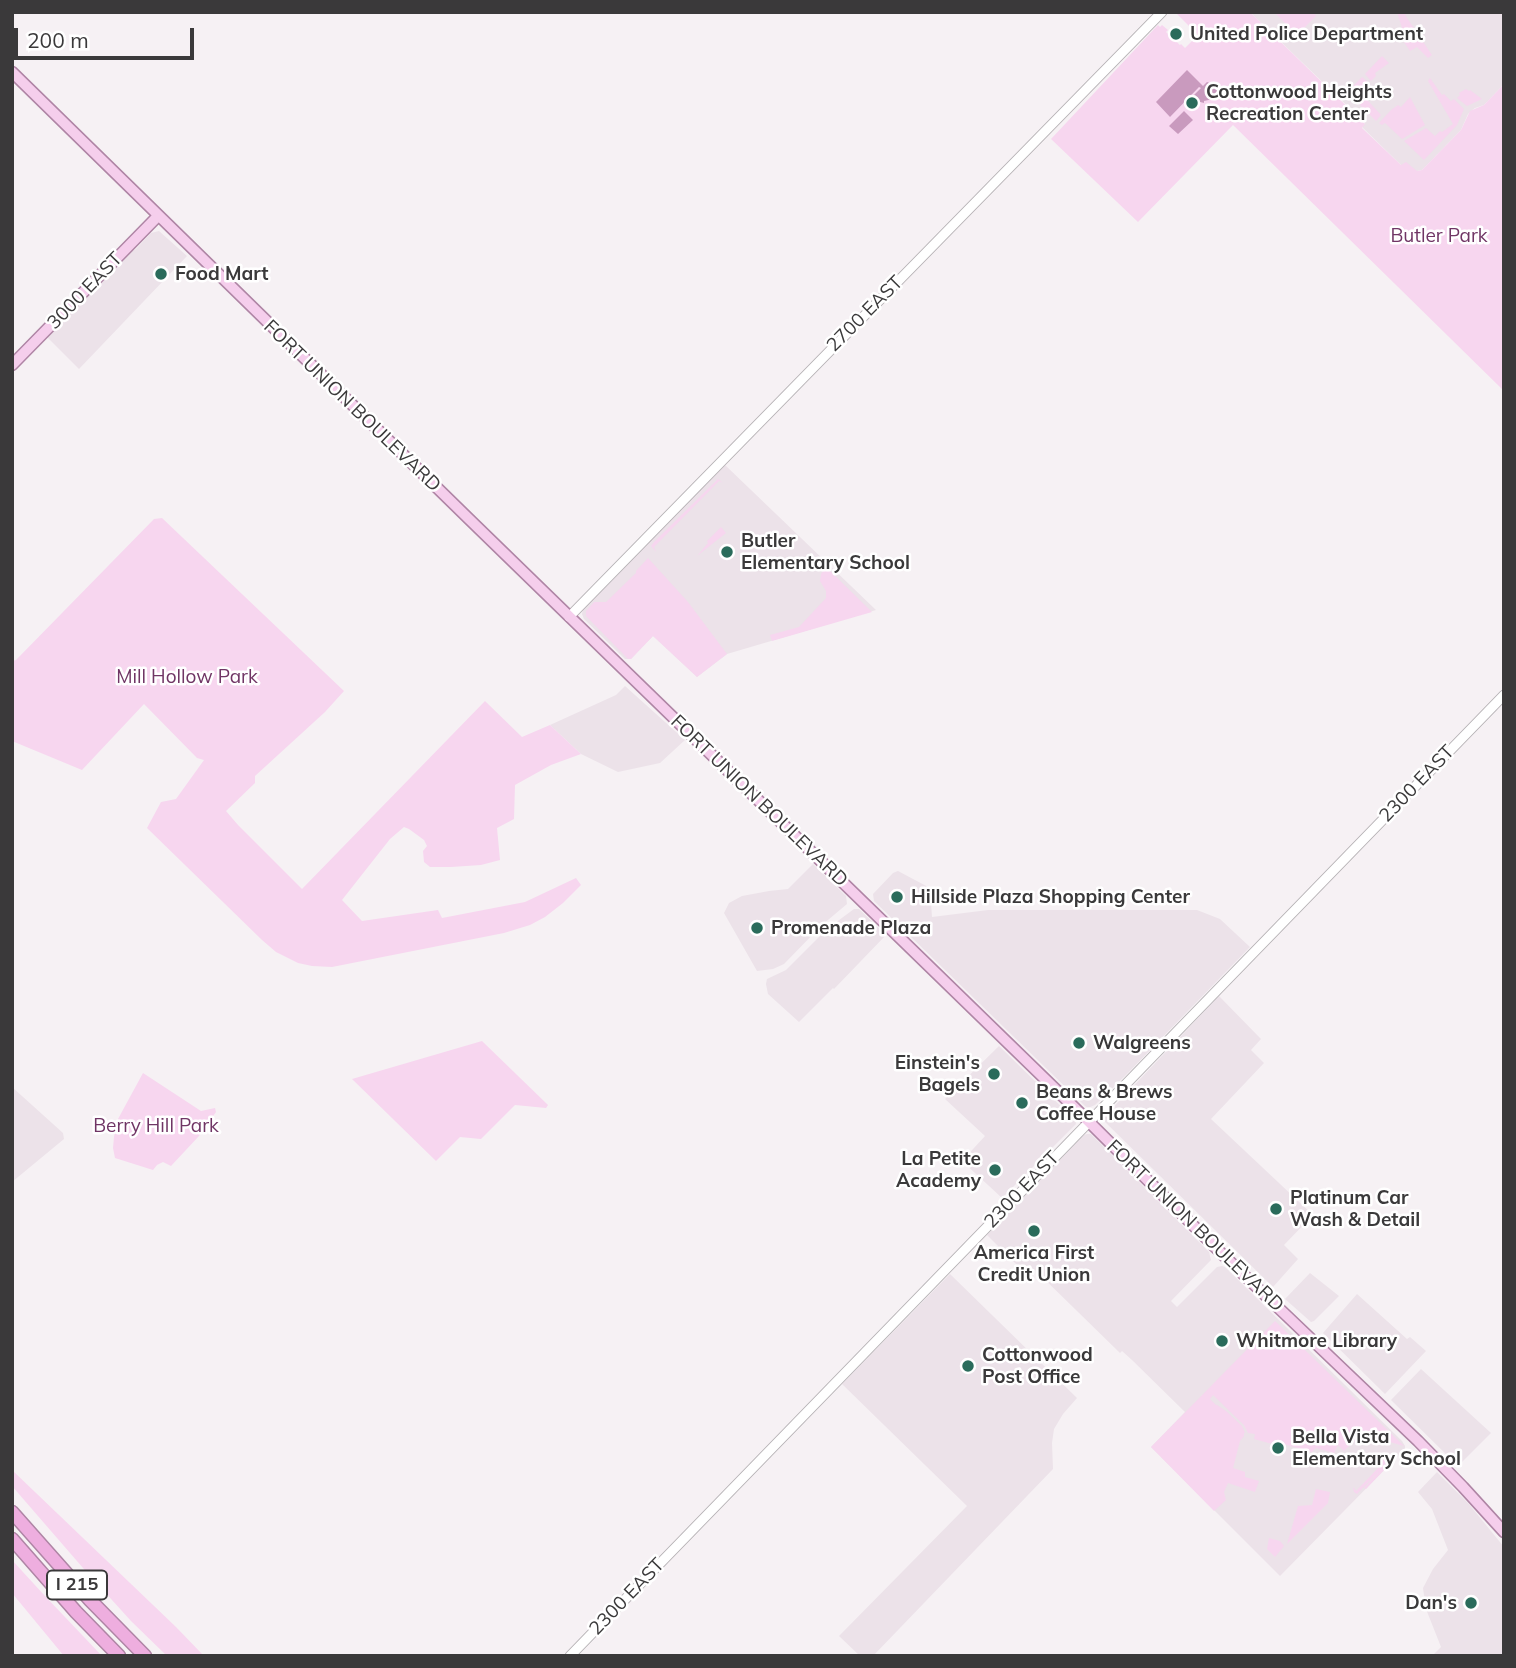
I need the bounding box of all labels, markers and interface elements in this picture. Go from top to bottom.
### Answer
scale bar [18,14,198,58]
place label: United Police Department [1190,23,1423,45]
marker: United Police Department [1168,26,1184,42]
text: 200 m [27,27,89,53]
place label: Cottonwood Heights Recreation Center [1206,81,1392,125]
marker: Cottonwood Heights Recreation Center [1184,95,1200,111]
park label: Butler Park [1390,225,1488,247]
street label: 3000 EAST [43,248,127,334]
place label: Food Mart [175,263,269,285]
marker: Food Mart [153,266,169,282]
street label: 2700 EAST [822,271,908,357]
street label: FORT UNION BOULEVARD [259,315,445,497]
place label: Butler Elementary School [741,530,910,574]
marker: Butler Elementary School [719,544,735,560]
park label: Mill Hollow Park [116,666,258,688]
street label: FORT UNION BOULEVARD [666,710,852,892]
street label: 2300 EAST [1375,741,1459,827]
place label: Hillside Plaza Shopping Center [911,886,1190,908]
marker: Hillside Plaza Shopping Center [889,889,905,905]
place label: Promenade Plaza [771,917,931,939]
marker: Promenade Plaza [749,920,765,936]
place label: Walgreens [1093,1032,1191,1054]
marker: Walgreens [1071,1035,1087,1051]
place label: Einstein's Bagels [895,1052,980,1096]
marker: Einstein's Bagels [986,1066,1002,1082]
place label: Beans & Brews Coffee House [1036,1081,1173,1125]
marker: Beans & Brews Coffee House [1014,1095,1030,1111]
park label: Berry Hill Park [93,1115,219,1137]
street label: FORT UNION BOULEVARD [1102,1135,1288,1317]
street label: 2300 EAST [980,1147,1064,1233]
place label: La Petite Academy [896,1148,981,1192]
marker: La Petite Academy [987,1162,1003,1178]
place label: Platinum Car Wash & Detail [1290,1187,1420,1231]
marker: Platinum Car Wash & Detail [1268,1201,1284,1217]
marker: America First Credit Union [1026,1223,1042,1239]
place label: America First Credit Union [974,1242,1094,1286]
place label: Whitmore Library [1236,1330,1397,1352]
marker: Whitmore Library [1214,1333,1230,1349]
place label: Cottonwood Post Office [982,1344,1093,1388]
marker: Cottonwood Post Office [960,1358,976,1374]
place label: Bella Vista Elementary School [1292,1426,1461,1470]
marker: Bella Vista Elementary School [1270,1440,1286,1456]
street label: 2300 EAST [585,1554,669,1640]
road number: I 215 [47,1570,107,1600]
place label: Dan's [1405,1592,1457,1614]
marker: Dan's [1463,1595,1479,1611]

